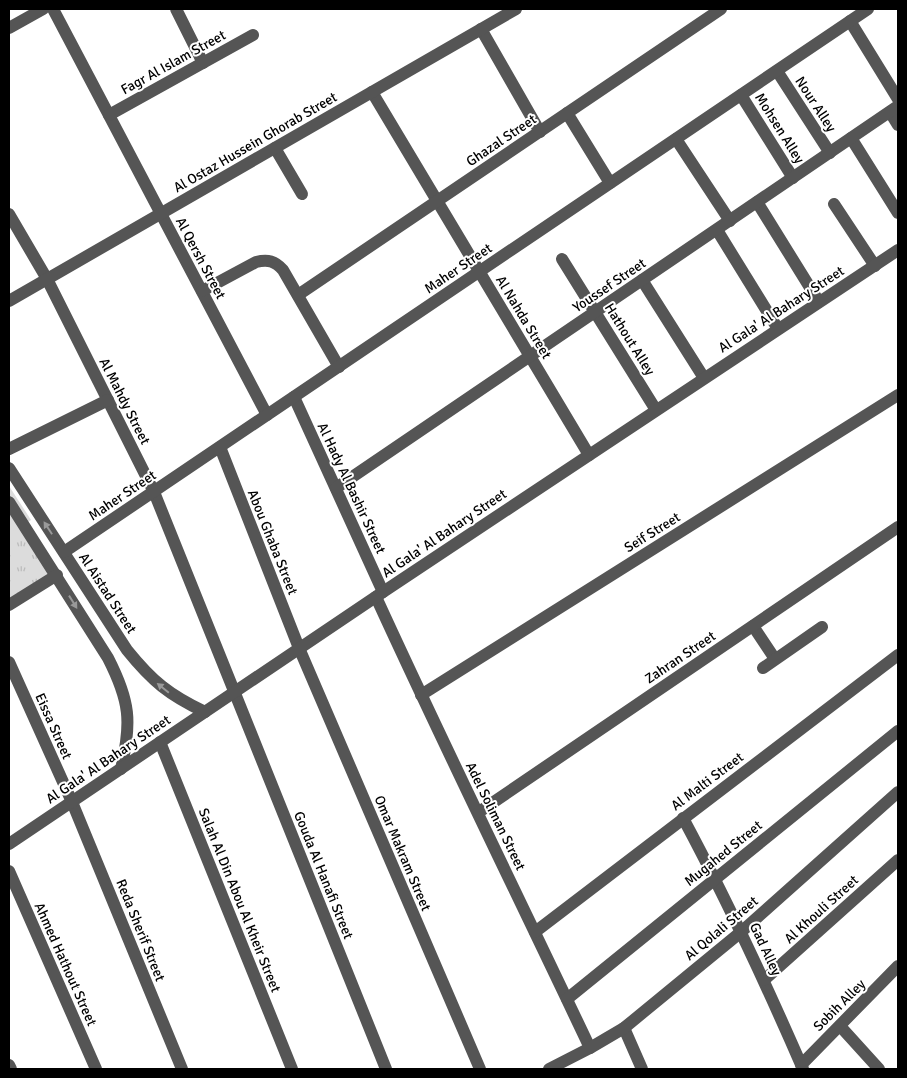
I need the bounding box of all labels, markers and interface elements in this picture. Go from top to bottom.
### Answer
street label: Fagr Al Islam Street [118,27,229,98]
street label: Nour Alley [791,73,840,135]
street label: Al Ostaz Hussein Ghorab Street [170,88,340,196]
street label: Mohsen Alley [751,90,808,167]
street label: Ghazal Street [463,111,540,170]
street label: Al Qersh Street [172,214,229,302]
street label: Maher Street [421,240,495,297]
street label: Youssef Street [569,255,649,316]
street label: Al Gala' Al Bahary Street [715,262,847,356]
street label: Al Nahda Street [492,273,555,362]
street label: Hathout Alley [601,300,659,379]
street label: Al Mahdy Street [95,355,154,448]
street label: Al Hady Al Bashir Street [314,420,389,556]
street label: Maher Street [85,467,159,524]
street label: Al Gala' Al Bahary Street [379,485,510,581]
street label: Abou Ghaba Street [244,487,301,597]
street label: Seif Street [621,509,683,556]
one-way arrow [44,521,53,535]
street label: Al Aistad Street [75,550,140,637]
one-way arrow [69,595,78,608]
street label: Zahran Street [642,627,719,687]
one-way arrow [156,683,170,693]
street label: Eissa Street [31,690,76,762]
street label: Al Gala' Al Bahary Street [43,711,174,807]
street label: Al Malti Street [668,749,747,814]
street label: Adel Soliman Street [462,759,529,873]
street label: Omar Makram Street [370,793,435,914]
street label: Salah Al Din Abou Al Kheir Street [195,806,284,995]
street label: Gouda Al Hanafi Street [290,809,357,942]
street label: Mugahed Street [681,817,766,890]
street label: Al Khouli Street [781,872,862,947]
street label: Reda Sherif Street [112,877,169,984]
street label: Al Qolali Street [681,893,762,964]
street label: Ahmed Hathout Street [31,900,100,1029]
street label: Gad Alley [746,920,785,979]
street label: Sobih Alley [810,975,869,1035]

